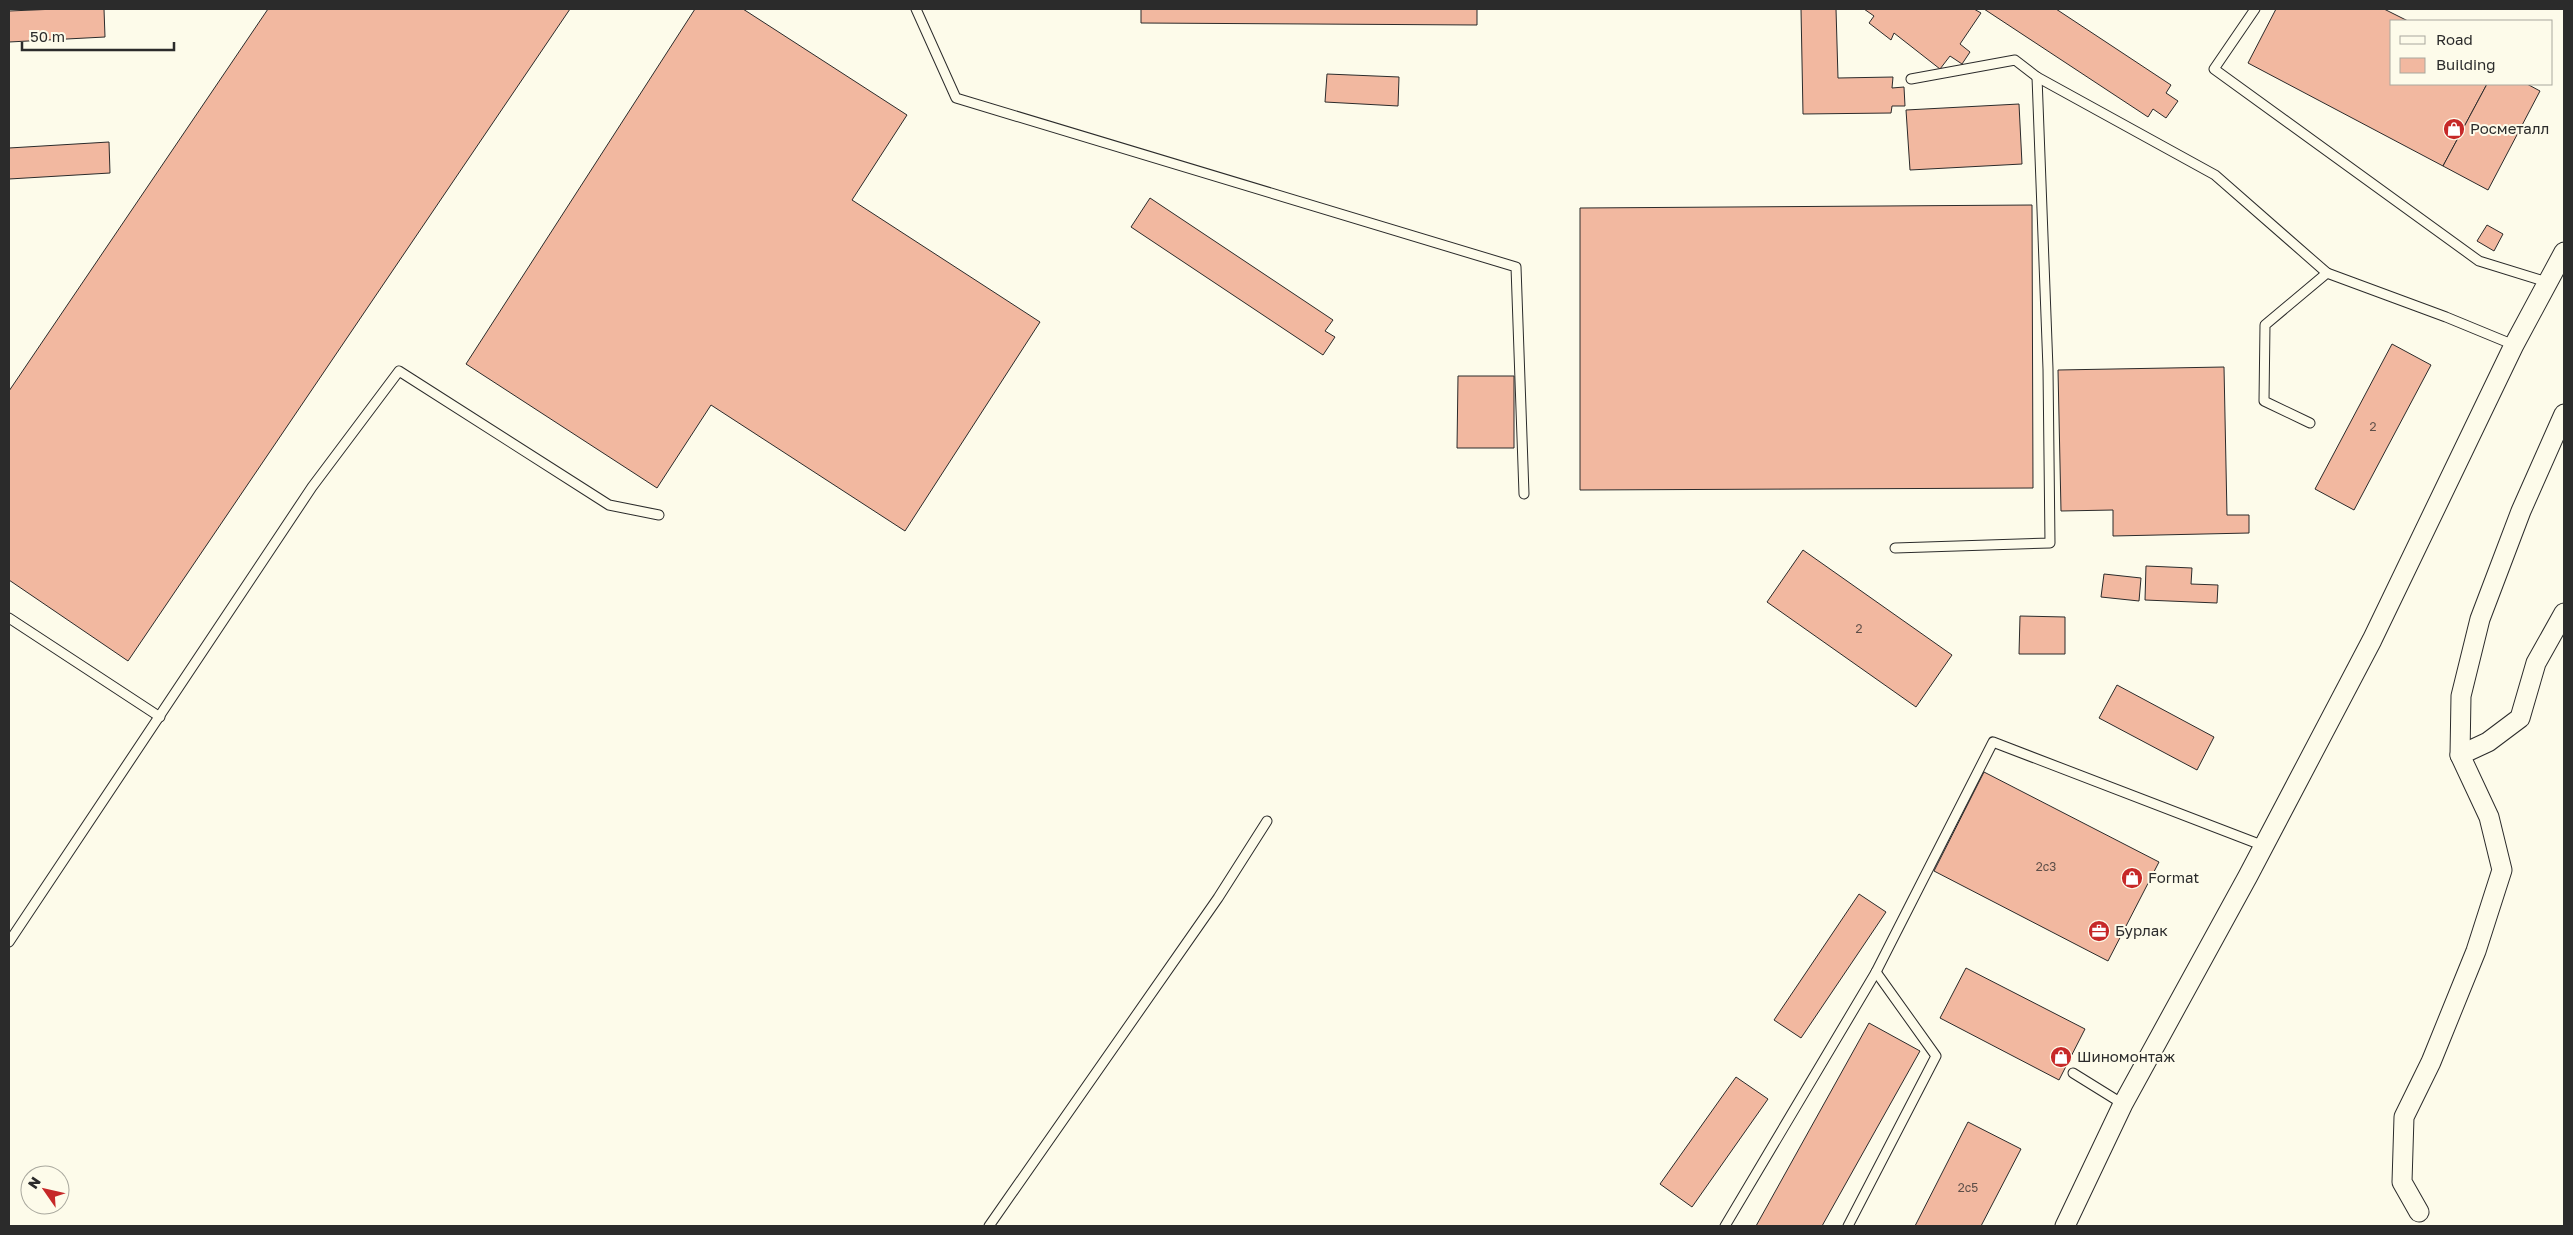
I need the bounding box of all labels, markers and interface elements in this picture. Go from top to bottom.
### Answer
scale bar [22,20,175,52]
legend [2390,20,2553,85]
text: 50 m [30,27,65,45]
text: Road [2436,30,2473,48]
text: Building [2436,55,2496,73]
shop icon: Росметалл [2442,117,2466,141]
place label: Росметалл [2470,119,2549,137]
house number: 2 [2370,419,2377,434]
house number: 2 [1856,621,1863,636]
house number: 2с3 [2036,859,2056,874]
shop icon: Format [2120,866,2144,890]
place label: Format [2148,868,2199,886]
office icon: Бурлак [2087,919,2111,943]
place label: Бурлак [2115,921,2168,939]
shop icon: Шиномонтаж [2049,1045,2073,1069]
place label: Шиномонтаж [2077,1047,2175,1065]
north arrow [20,1165,70,1215]
text: N [24,1173,44,1192]
house number: 2с5 [1958,1180,1978,1195]

